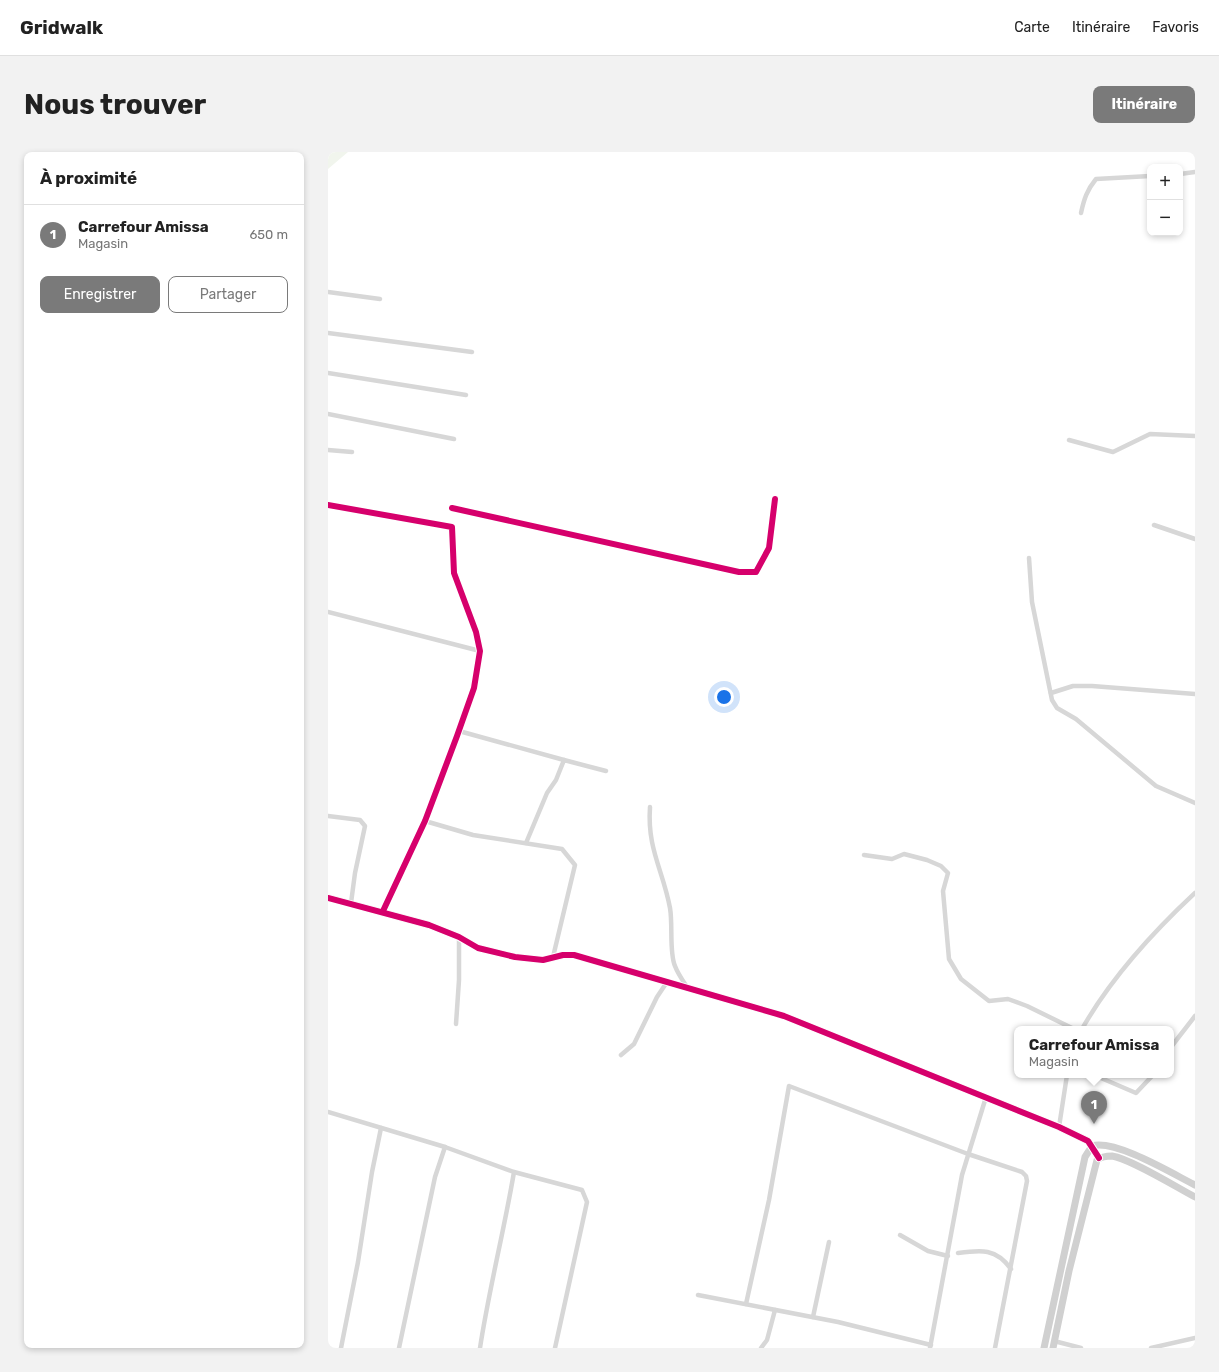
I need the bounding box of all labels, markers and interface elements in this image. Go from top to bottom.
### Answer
text: Gridwalk [20,16,103,39]
text: Carte [1014,19,1050,36]
text: Itinéraire [1072,19,1130,36]
text: Favoris [1152,19,1199,36]
button: Itinéraire [1093,86,1195,123]
text: Nous trouver [24,88,206,121]
map controls [1147,164,1183,236]
button: + [1147,164,1183,200]
text: À proximité [40,168,137,188]
button: − [1147,200,1183,236]
text: Carrefour Amissa [78,218,209,236]
text: 1 [50,227,56,242]
text: 650 m [249,227,288,242]
text: Magasin [78,236,128,251]
button: Enregistrer [40,276,160,313]
button: Partager [168,276,288,313]
your location [714,687,734,707]
popup [1014,1026,1174,1078]
text: Carrefour Amissa [1029,1036,1159,1054]
text: Magasin [1029,1054,1079,1069]
pin: 1 [1081,1091,1107,1124]

